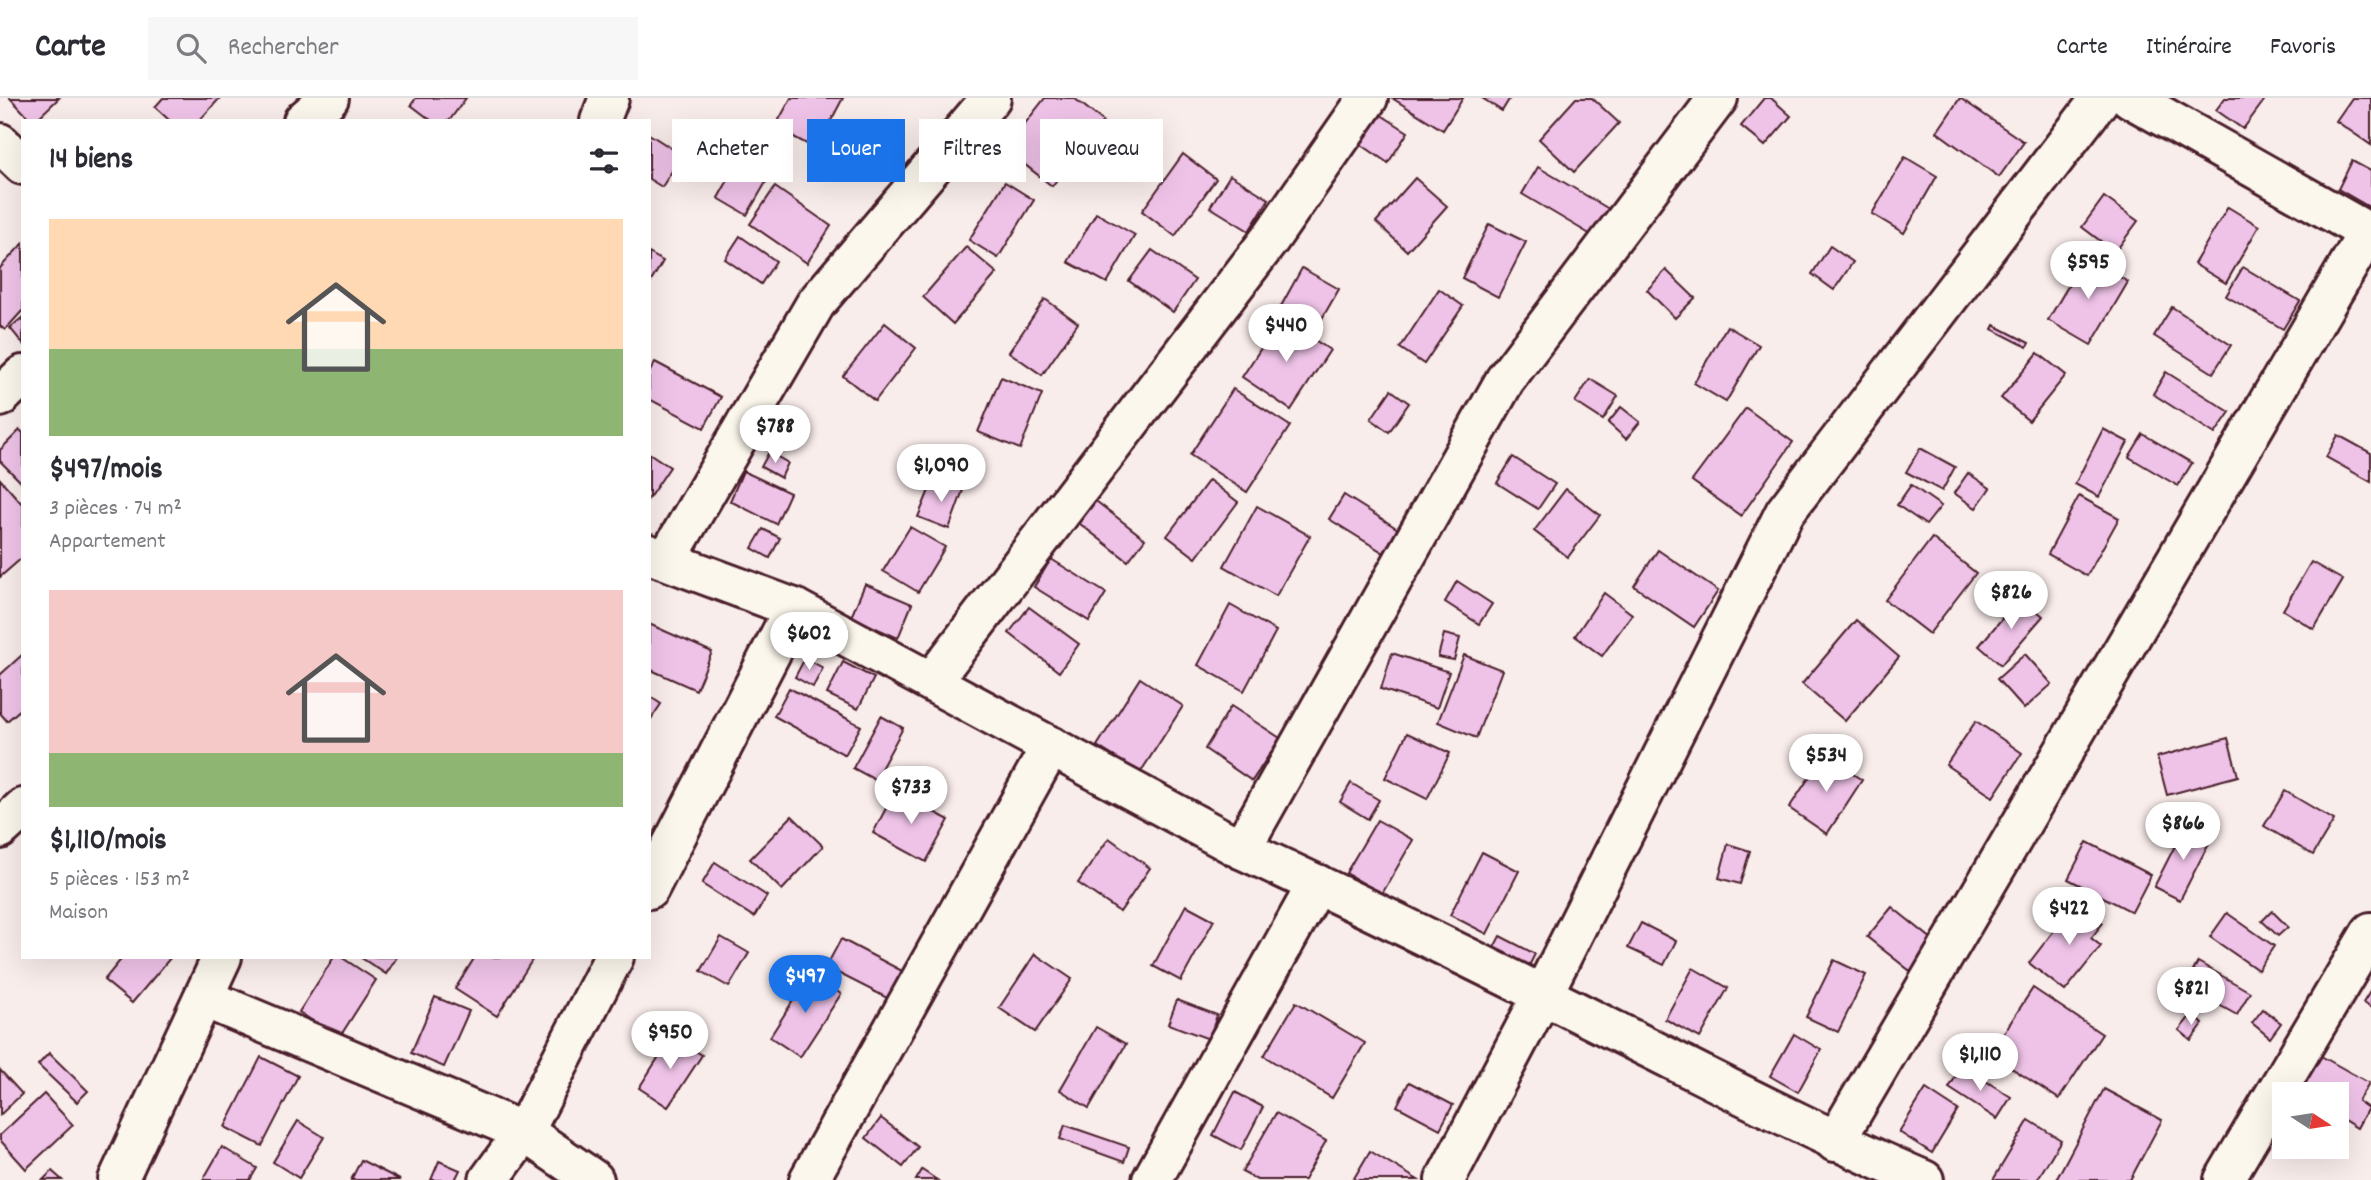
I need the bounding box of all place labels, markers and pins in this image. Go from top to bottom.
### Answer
pin: $595 [2047,242,2129,301]
pin: $440 [1245,304,1327,364]
pin: $788 [734,406,816,465]
pin: $1,090 [884,444,998,504]
pin: $826 [1970,572,2052,631]
pin: $602 [768,612,850,672]
pin: $534 [1785,734,1867,794]
pin: $733 [870,766,952,826]
pin: $866 [2142,802,2224,862]
pin: $422 [2028,888,2110,947]
pin: $497 [764,956,846,1015]
pin: $821 [2150,968,2232,1027]
pin: $950 [629,1012,711,1071]
pin: $1,110 [1923,1034,2037,1093]

